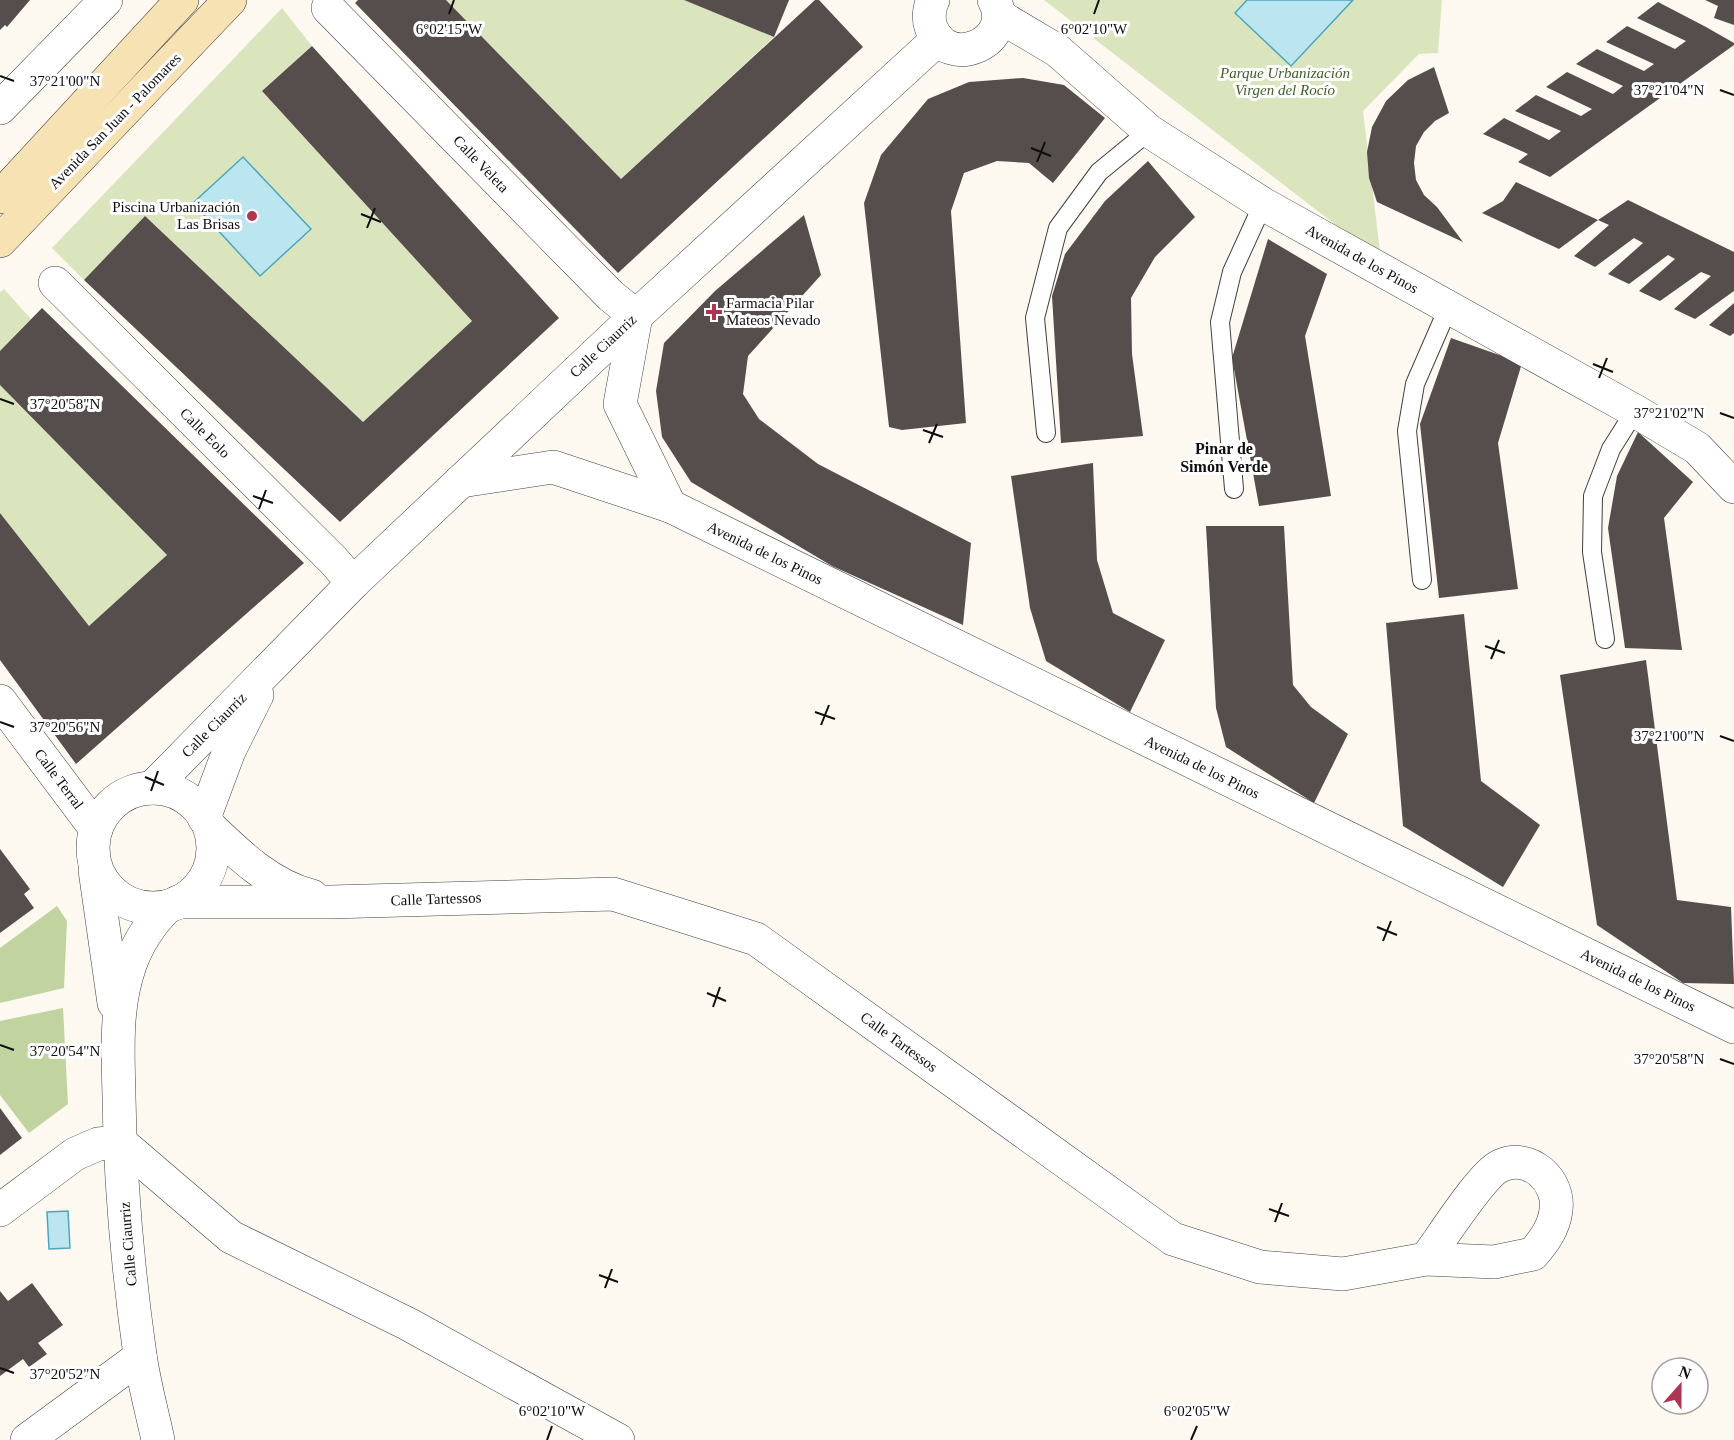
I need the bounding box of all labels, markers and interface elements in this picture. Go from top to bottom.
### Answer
text: 6°02'15"W [416,21,483,37]
text: 6°02'10"W [1061,21,1128,37]
street label: Avenida San Juan - Palomares [46,50,184,192]
park label: Parque Urbanización Virgen del Rocío [1219,65,1350,98]
text: 37°21'00"N [30,73,100,89]
text: 37°21'04"N [1634,82,1704,98]
street label: Calle Veleta [450,132,512,196]
place label: Piscina Urbanización Las Brisas [112,199,240,232]
marker: Piscina Urbanización Las Brisas [245,209,259,223]
street label: Avenida de los Pinos [1303,221,1421,297]
place label: Farmacia Pilar Mateos Nevado [726,295,821,328]
marker: Farmacia Pilar Mateos Nevado [707,305,721,319]
street label: Calle Ciaurriz [567,311,640,381]
text: 37°20'58"N [30,396,100,412]
street label: Calle Eolo [177,405,233,461]
text: 37°21'02"N [1634,405,1704,421]
district label: Pinar de Simón Verde [1180,440,1268,475]
street label: Avenida de los Pinos [705,518,825,588]
street label: Calle Ciaurriz [178,689,250,761]
text: 37°20'56"N [30,719,100,735]
text: 37°21'00"N [1634,728,1704,744]
street label: Avenida de los Pinos [1142,732,1262,802]
street label: Calle Terral [31,746,87,812]
street label: Calle Tartessos [390,889,482,909]
street label: Avenida de los Pinos [1578,945,1698,1015]
street label: Calle Tartessos [858,1009,941,1075]
text: 37°20'54"N [30,1043,100,1059]
text: 37°20'58"N [1634,1051,1704,1067]
street label: Calle Ciaurriz [116,1201,140,1287]
north arrow [1650,1356,1710,1416]
text: N [1677,1362,1694,1383]
text: 37°20'52"N [30,1366,100,1382]
text: 6°02'10"W [519,1403,586,1419]
text: 6°02'05"W [1164,1403,1231,1419]

